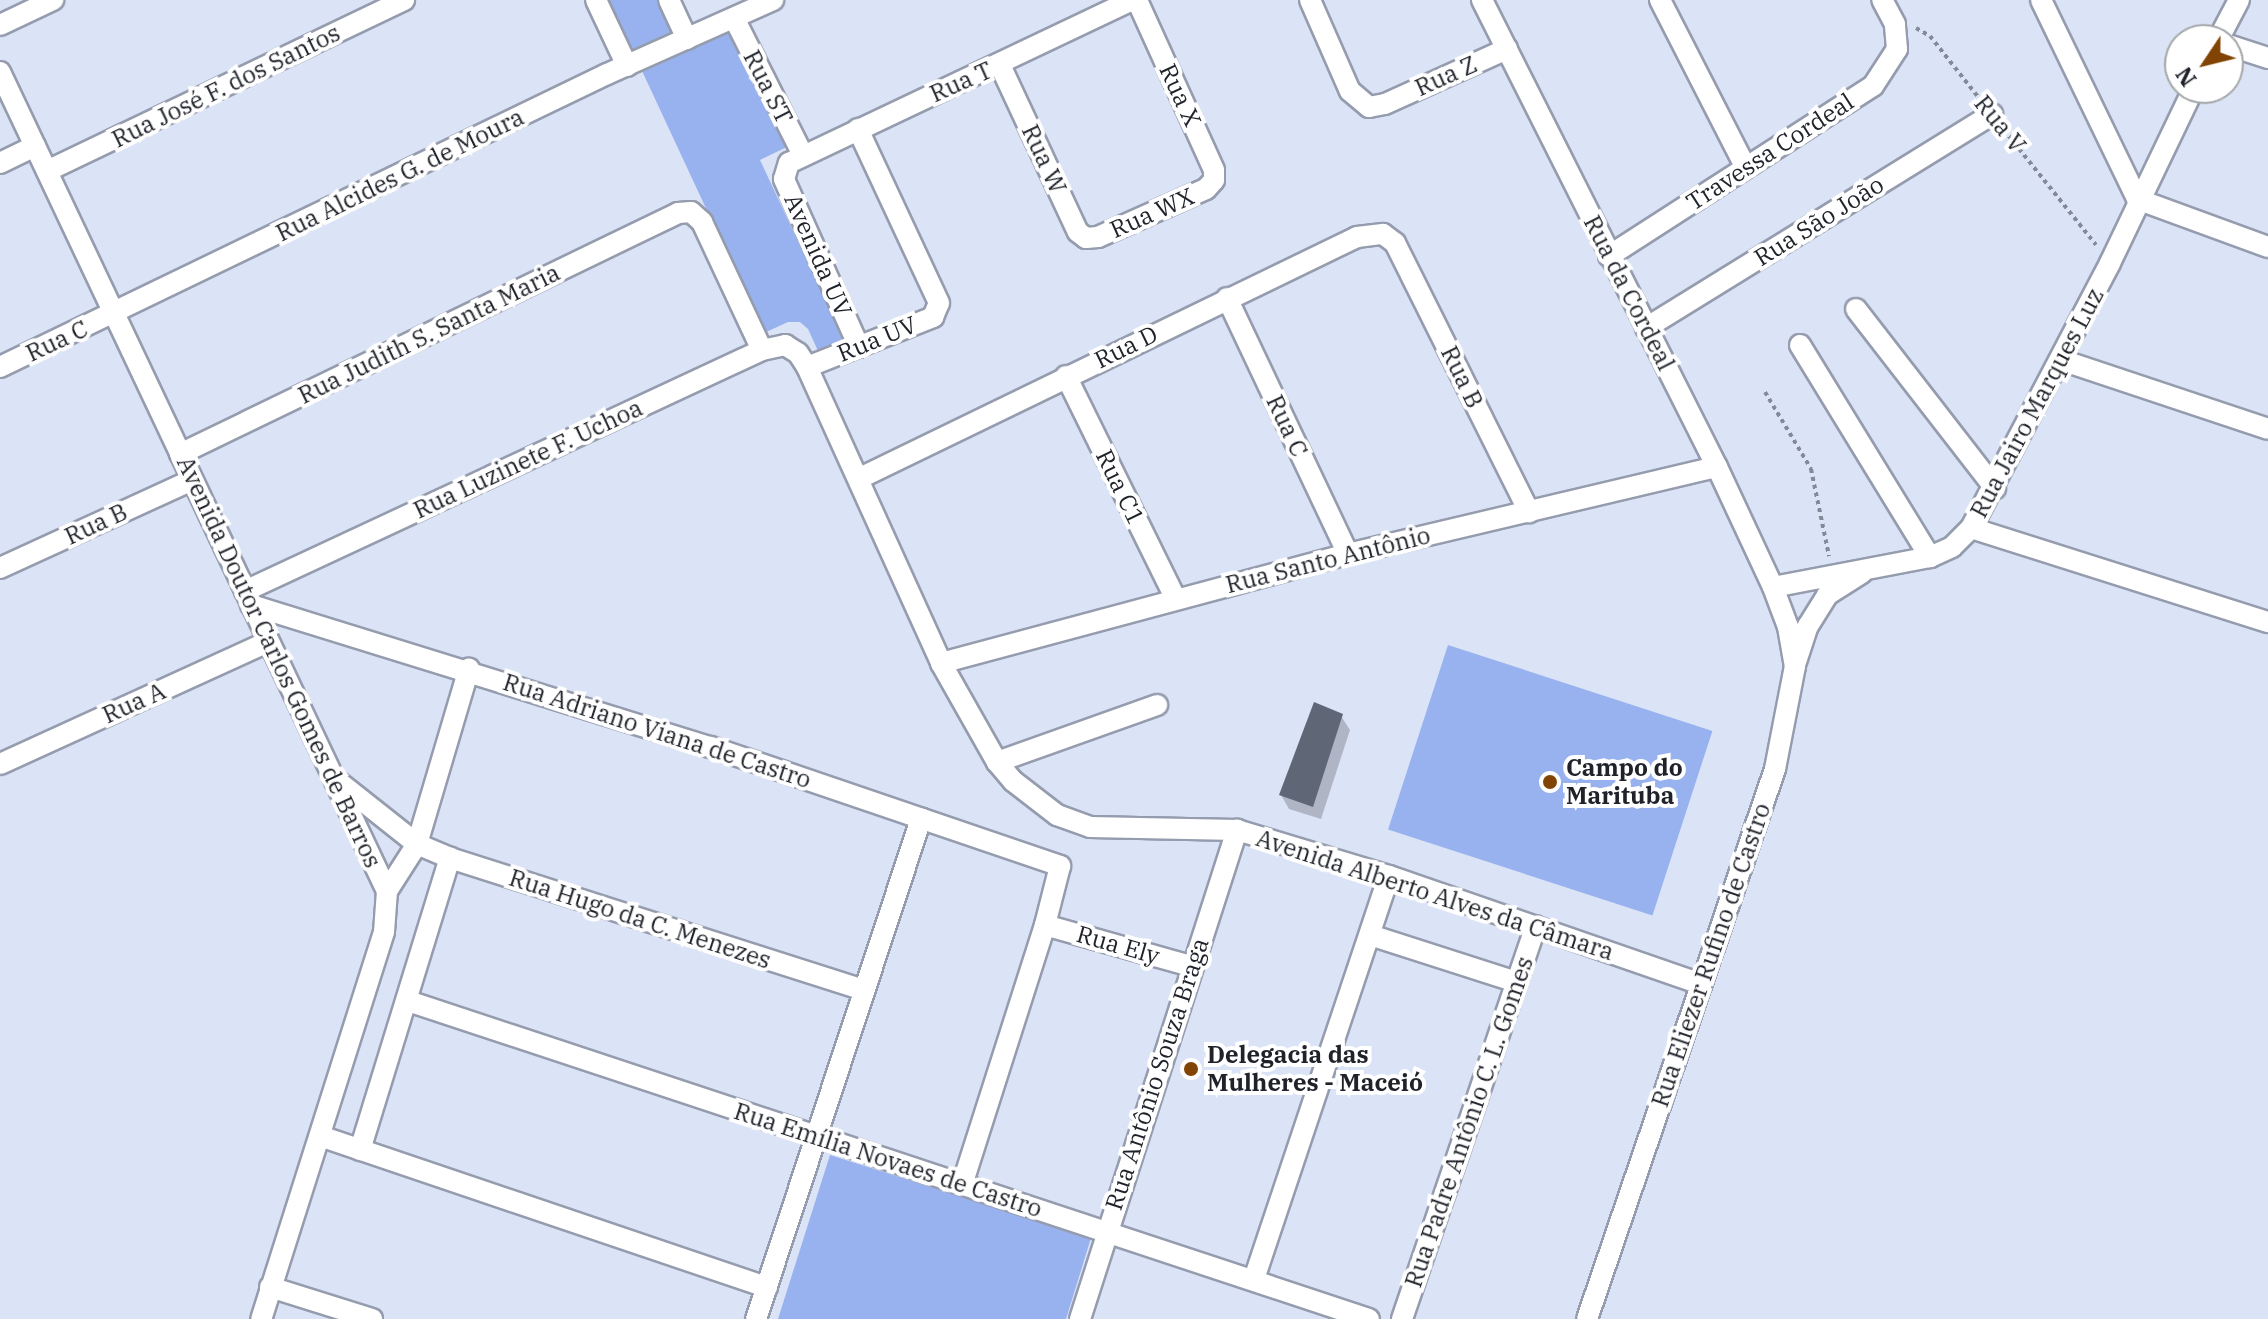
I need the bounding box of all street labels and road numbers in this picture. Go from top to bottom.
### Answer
street label: Rua José F. dos Santos [107,18,345,154]
street label: Rua ST [737,45,799,129]
street label: Rua Z [1411,50,1481,102]
street label: Rua T [925,56,997,108]
street label: Rua X [1153,59,1207,131]
street label: Travessa Cordeal [1681,87,1859,217]
street label: Rua V [1968,89,2032,159]
street label: Rua Alcides G. de Moura [271,102,529,248]
street label: Rua W [1016,120,1072,198]
street label: Rua São João [1749,170,1889,272]
street label: Rua WX [1106,182,1198,244]
street label: Avenida UV [778,189,858,321]
street label: Rua da Cordeal [1578,211,1680,375]
street label: Rua Judith S. Santa Maria [293,258,565,410]
street label: Rua Jairo Marques Luz [1964,283,2110,523]
street label: Rua UV [833,310,921,368]
street label: Rua C [21,314,93,368]
street label: Rua D [1090,319,1162,375]
street label: Rua B [1435,341,1489,413]
street label: Rua C [1260,390,1314,462]
street label: Rua Luzinete F. Uchoa [409,393,647,525]
street label: Rua C1 [1090,445,1150,529]
street label: Avenida Doutor Carlos Gomes de Barros [171,452,387,872]
street label: Rua B [60,497,132,551]
street label: Rua Santo Antônio [1223,521,1433,599]
street label: Rua Adriano Viana de Castro [499,668,815,794]
street label: Rua A [98,676,170,730]
street label: Rua Eliezer Rufino de Castro [1645,799,1777,1111]
street label: Avenida Alberto Alves da Câmara [1253,823,1617,967]
street label: Rua Hugo da C. Menezes [505,863,775,975]
street label: Rua Ely [1073,919,1163,971]
street label: Rua Antônio Souza Braga [1099,934,1215,1214]
street label: Rua Padre Antônio C. L. Gomes [1399,953,1539,1291]
street label: Rua Emília Novaes de Castro [730,1097,1046,1223]

